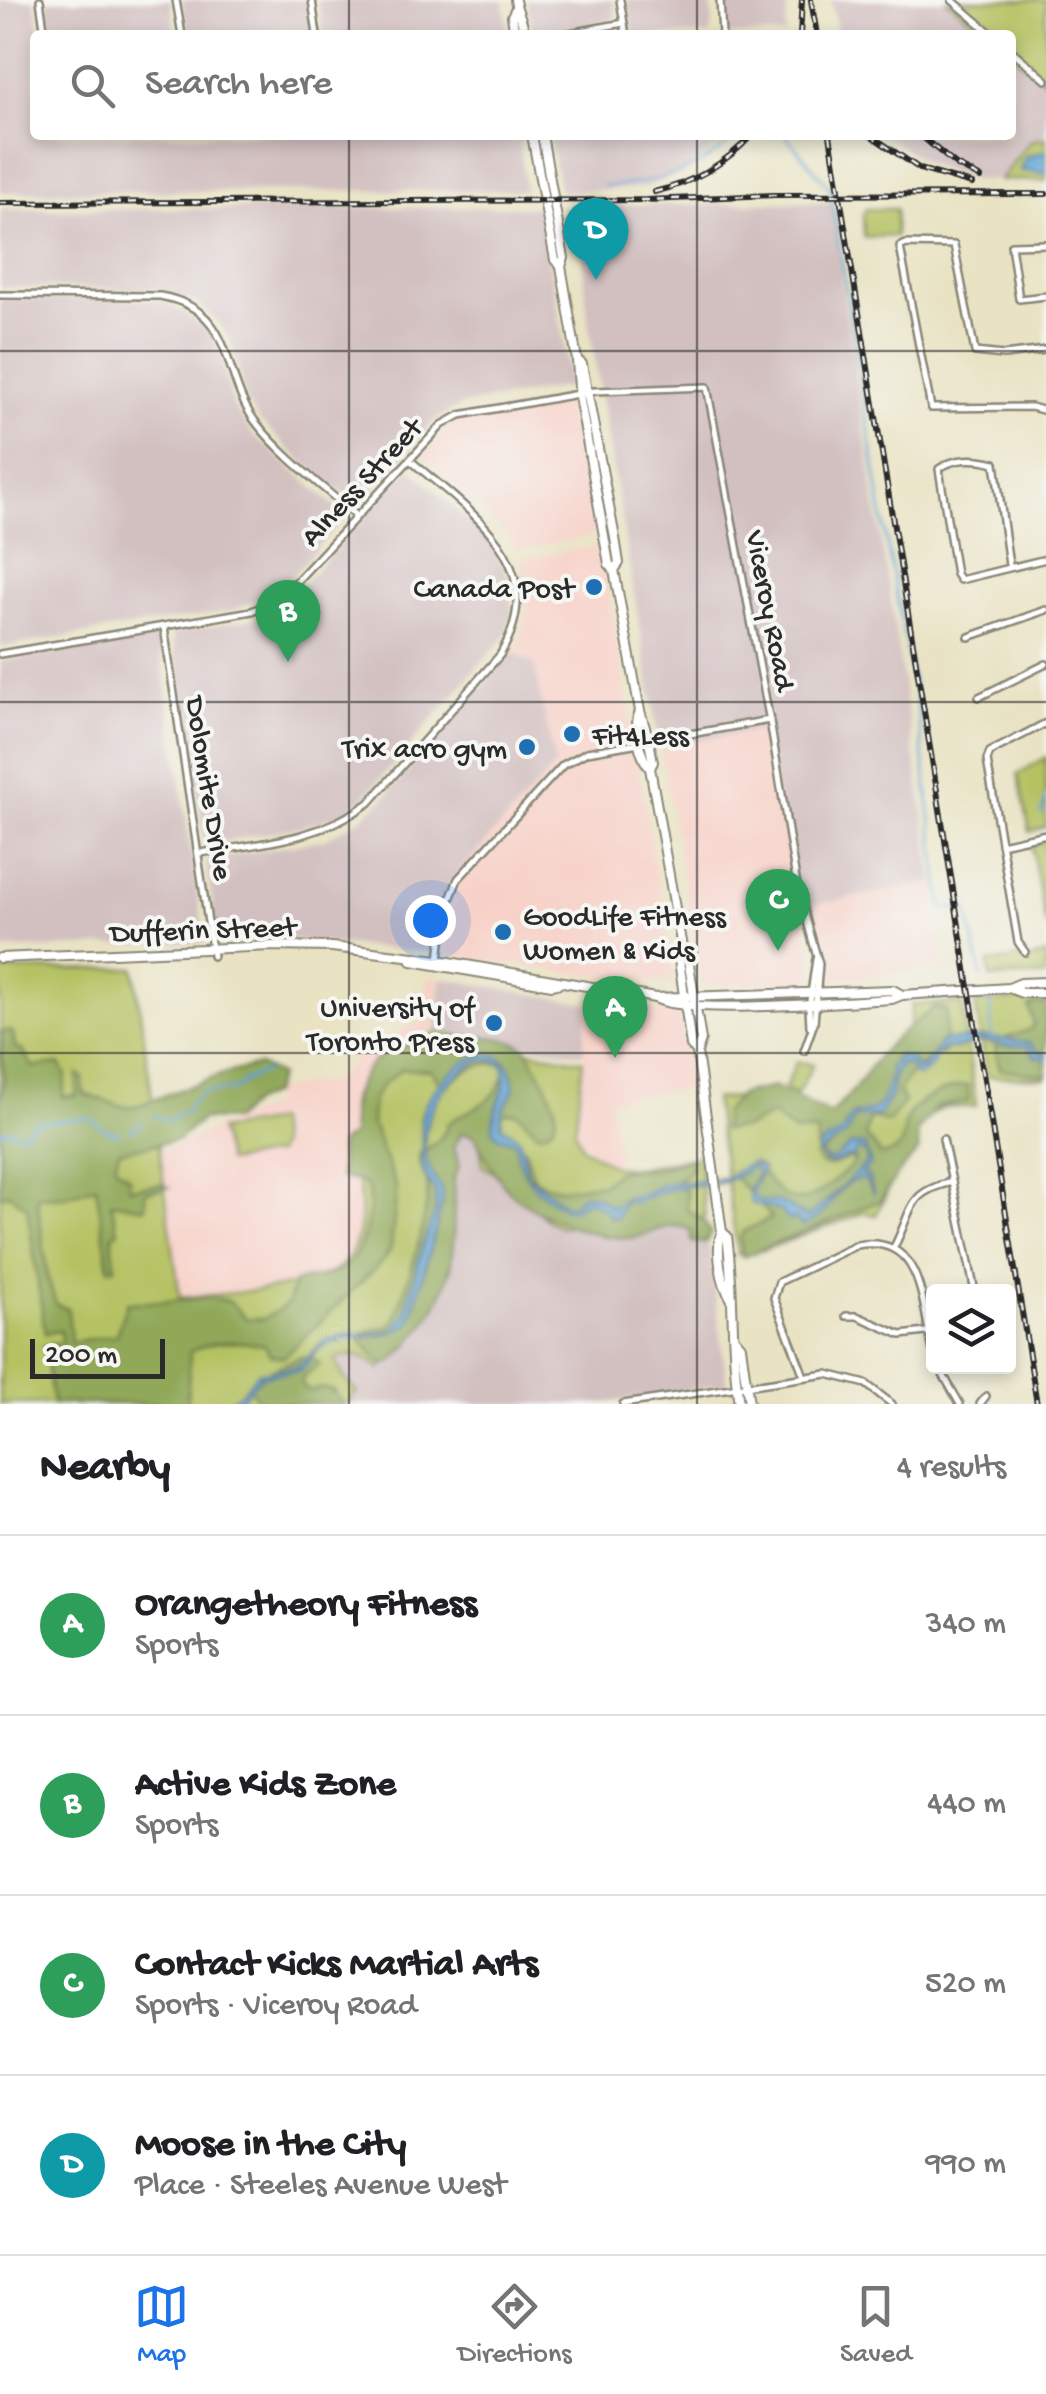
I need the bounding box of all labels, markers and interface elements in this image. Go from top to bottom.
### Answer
search box [30,30,1016,140]
icon: search [65,58,120,113]
text: Search here [145,63,332,107]
pin: D [564,198,628,280]
street label: Alness Street [295,410,434,556]
street label: Viceroy Road [735,527,801,696]
place label: Canada Post [413,574,577,609]
marker: Canada Post [583,576,605,598]
pin: B [256,580,320,662]
street label: Dolomite Drive [174,692,238,883]
place label: Fit4Less [591,721,690,756]
marker: Fit4Less [561,723,583,745]
place label: Trix acro gym [340,734,507,769]
marker: Trix acro gym [516,736,538,758]
pin: C [746,868,810,951]
your location [405,895,456,946]
place label: GoodLife Fitness Women & Kids [523,902,727,971]
street label: Dufferin Street [108,912,299,953]
marker: GoodLife Fitness Women & Kids [492,921,514,943]
pin: A [582,976,648,1058]
place label: University of Toronto Press [305,993,477,1062]
marker: University of Toronto Press [483,1012,505,1034]
map controls [926,1284,1016,1374]
button: layers [926,1284,1016,1374]
scale bar [30,1334,165,1378]
text: 200 m [45,1340,117,1373]
text: Nearby [40,1445,170,1494]
text: 4 results [897,1450,1006,1488]
text: Orangetheory Fitness [135,1584,477,1628]
text: A [63,1606,82,1644]
text: 340 m [926,1606,1006,1644]
text: Sports [135,1628,218,1666]
text: Active Kids Zone [135,1764,396,1808]
text: B [64,1786,81,1824]
text: 440 m [927,1786,1006,1824]
text: Sports [135,1808,218,1846]
text: Contact Kicks Martial Arts [135,1944,538,1988]
text: C [64,1966,81,2004]
text: 520 m [925,1966,1006,2004]
text: Sports · Viceroy Road [135,1988,417,2026]
text: Moose in the City [135,2124,406,2168]
text: D [62,2146,83,2184]
text: 990 m [925,2146,1006,2184]
text: Place · Steeles Avenue West [135,2168,506,2206]
tab: Map [134,2279,189,2372]
tab: Directions [458,2279,572,2372]
tab: Saved [840,2279,912,2372]

